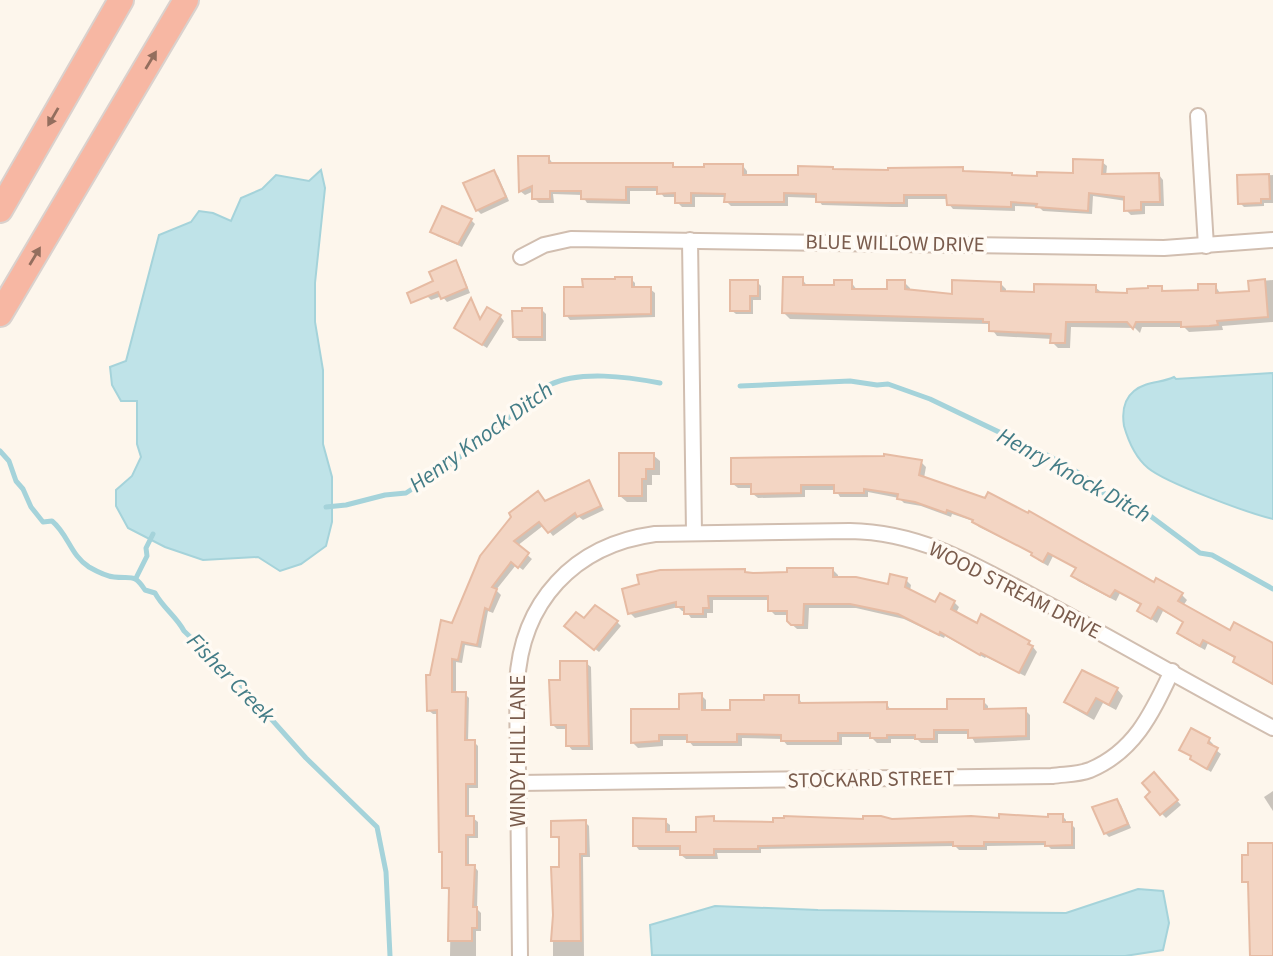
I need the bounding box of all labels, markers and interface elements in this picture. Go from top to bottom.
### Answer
one-way arrow [144,50,157,69]
one-way arrow [47,108,59,127]
street label: BLUE WILLOW DRIVE [805,226,985,260]
one-way arrow [29,246,42,265]
water label: Henry Knock Ditch [402,373,560,501]
water label: Henry Knock Ditch [991,419,1157,531]
street label: WOOD STREAM DRIVE [924,534,1106,646]
water label: Fisher Creek [179,625,283,731]
street label: WINDY HILL LANE [503,675,533,827]
street label: STOCKARD STREET [787,763,955,795]

